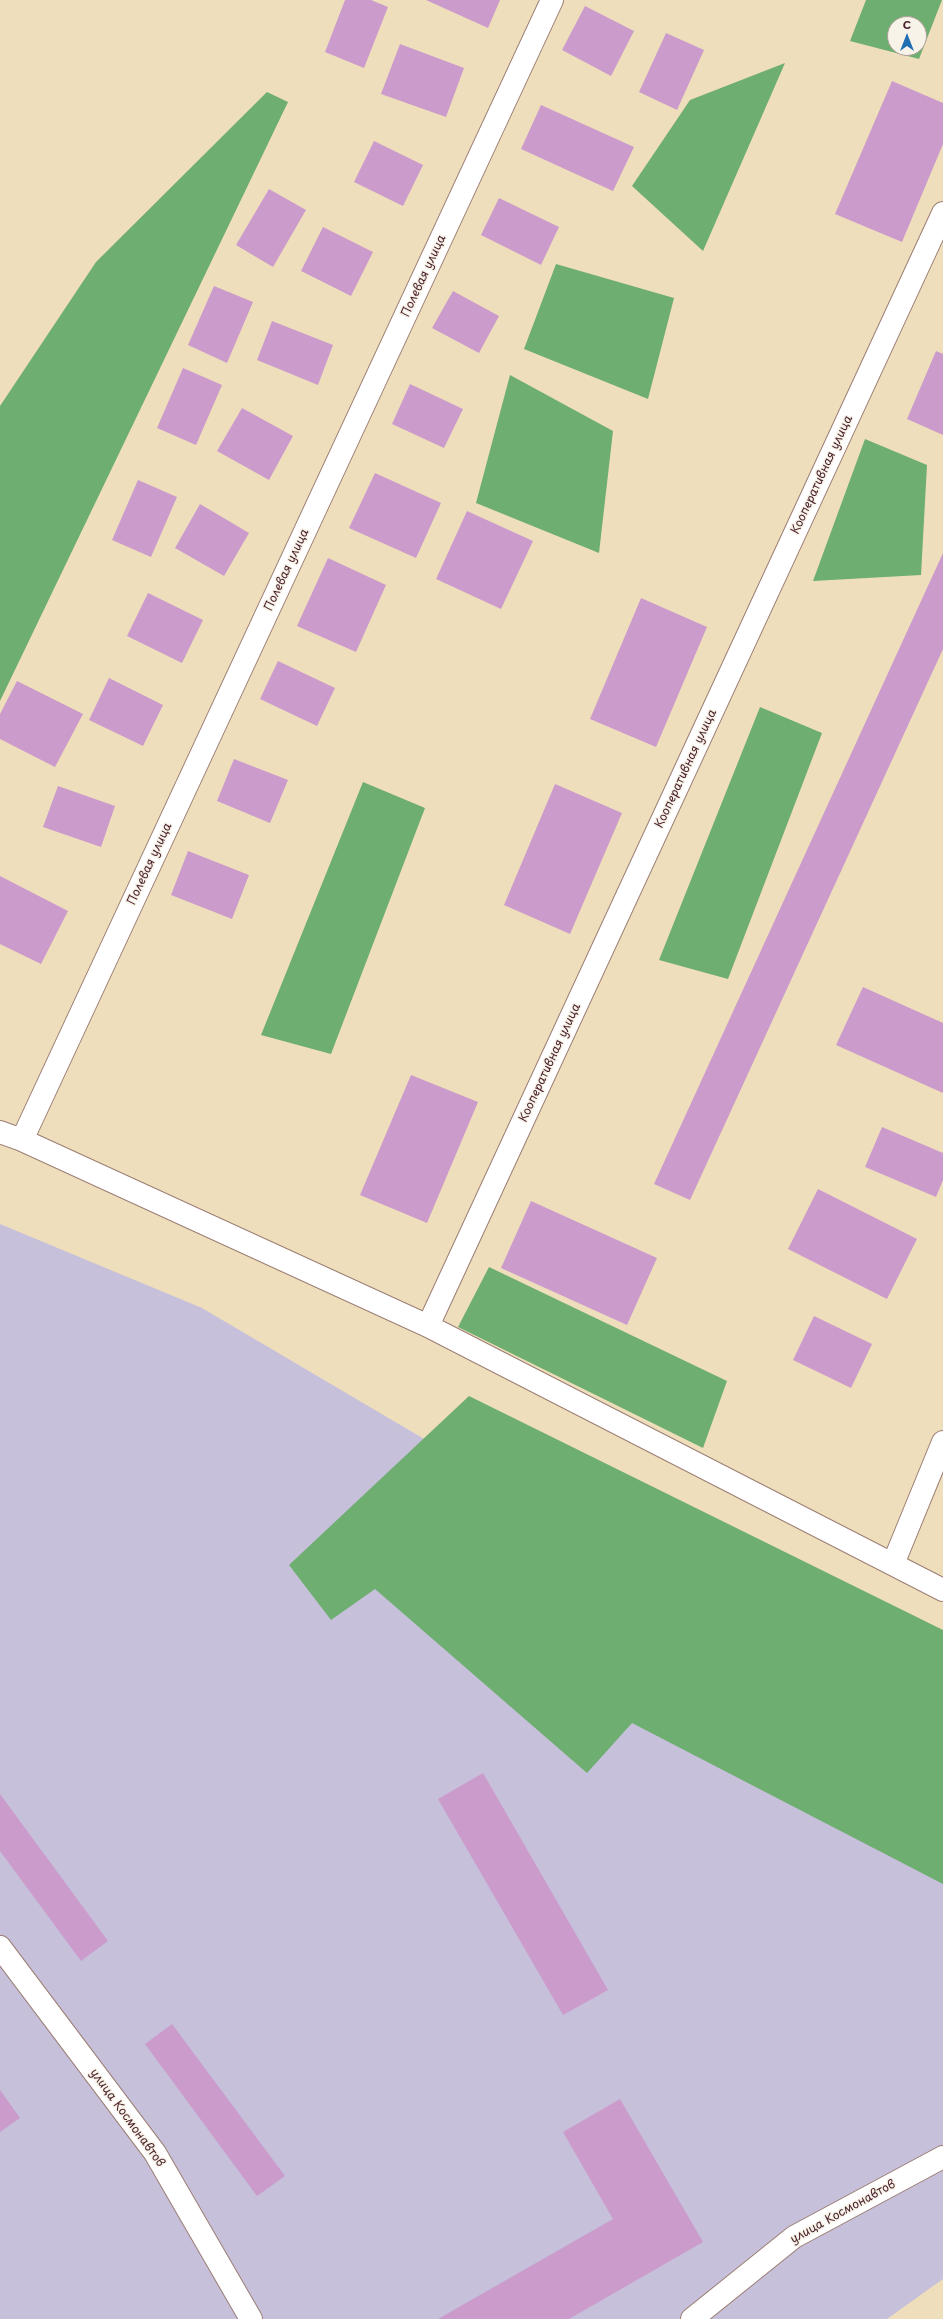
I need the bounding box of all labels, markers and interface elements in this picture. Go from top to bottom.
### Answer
north arrow [887,16,927,56]
text: С [903,16,911,33]
street label: Полевая улица [399,233,449,319]
street label: Кооперативная улица [788,413,856,537]
street label: Полевая улица [262,527,312,613]
street label: Кооперативная улица [652,707,720,831]
street label: Полевая улица [125,821,175,907]
street label: Кооперативная улица [516,1001,584,1125]
street label: улица Космонавтов [87,2066,167,2170]
street label: улица Космонавтов [788,2177,898,2247]

